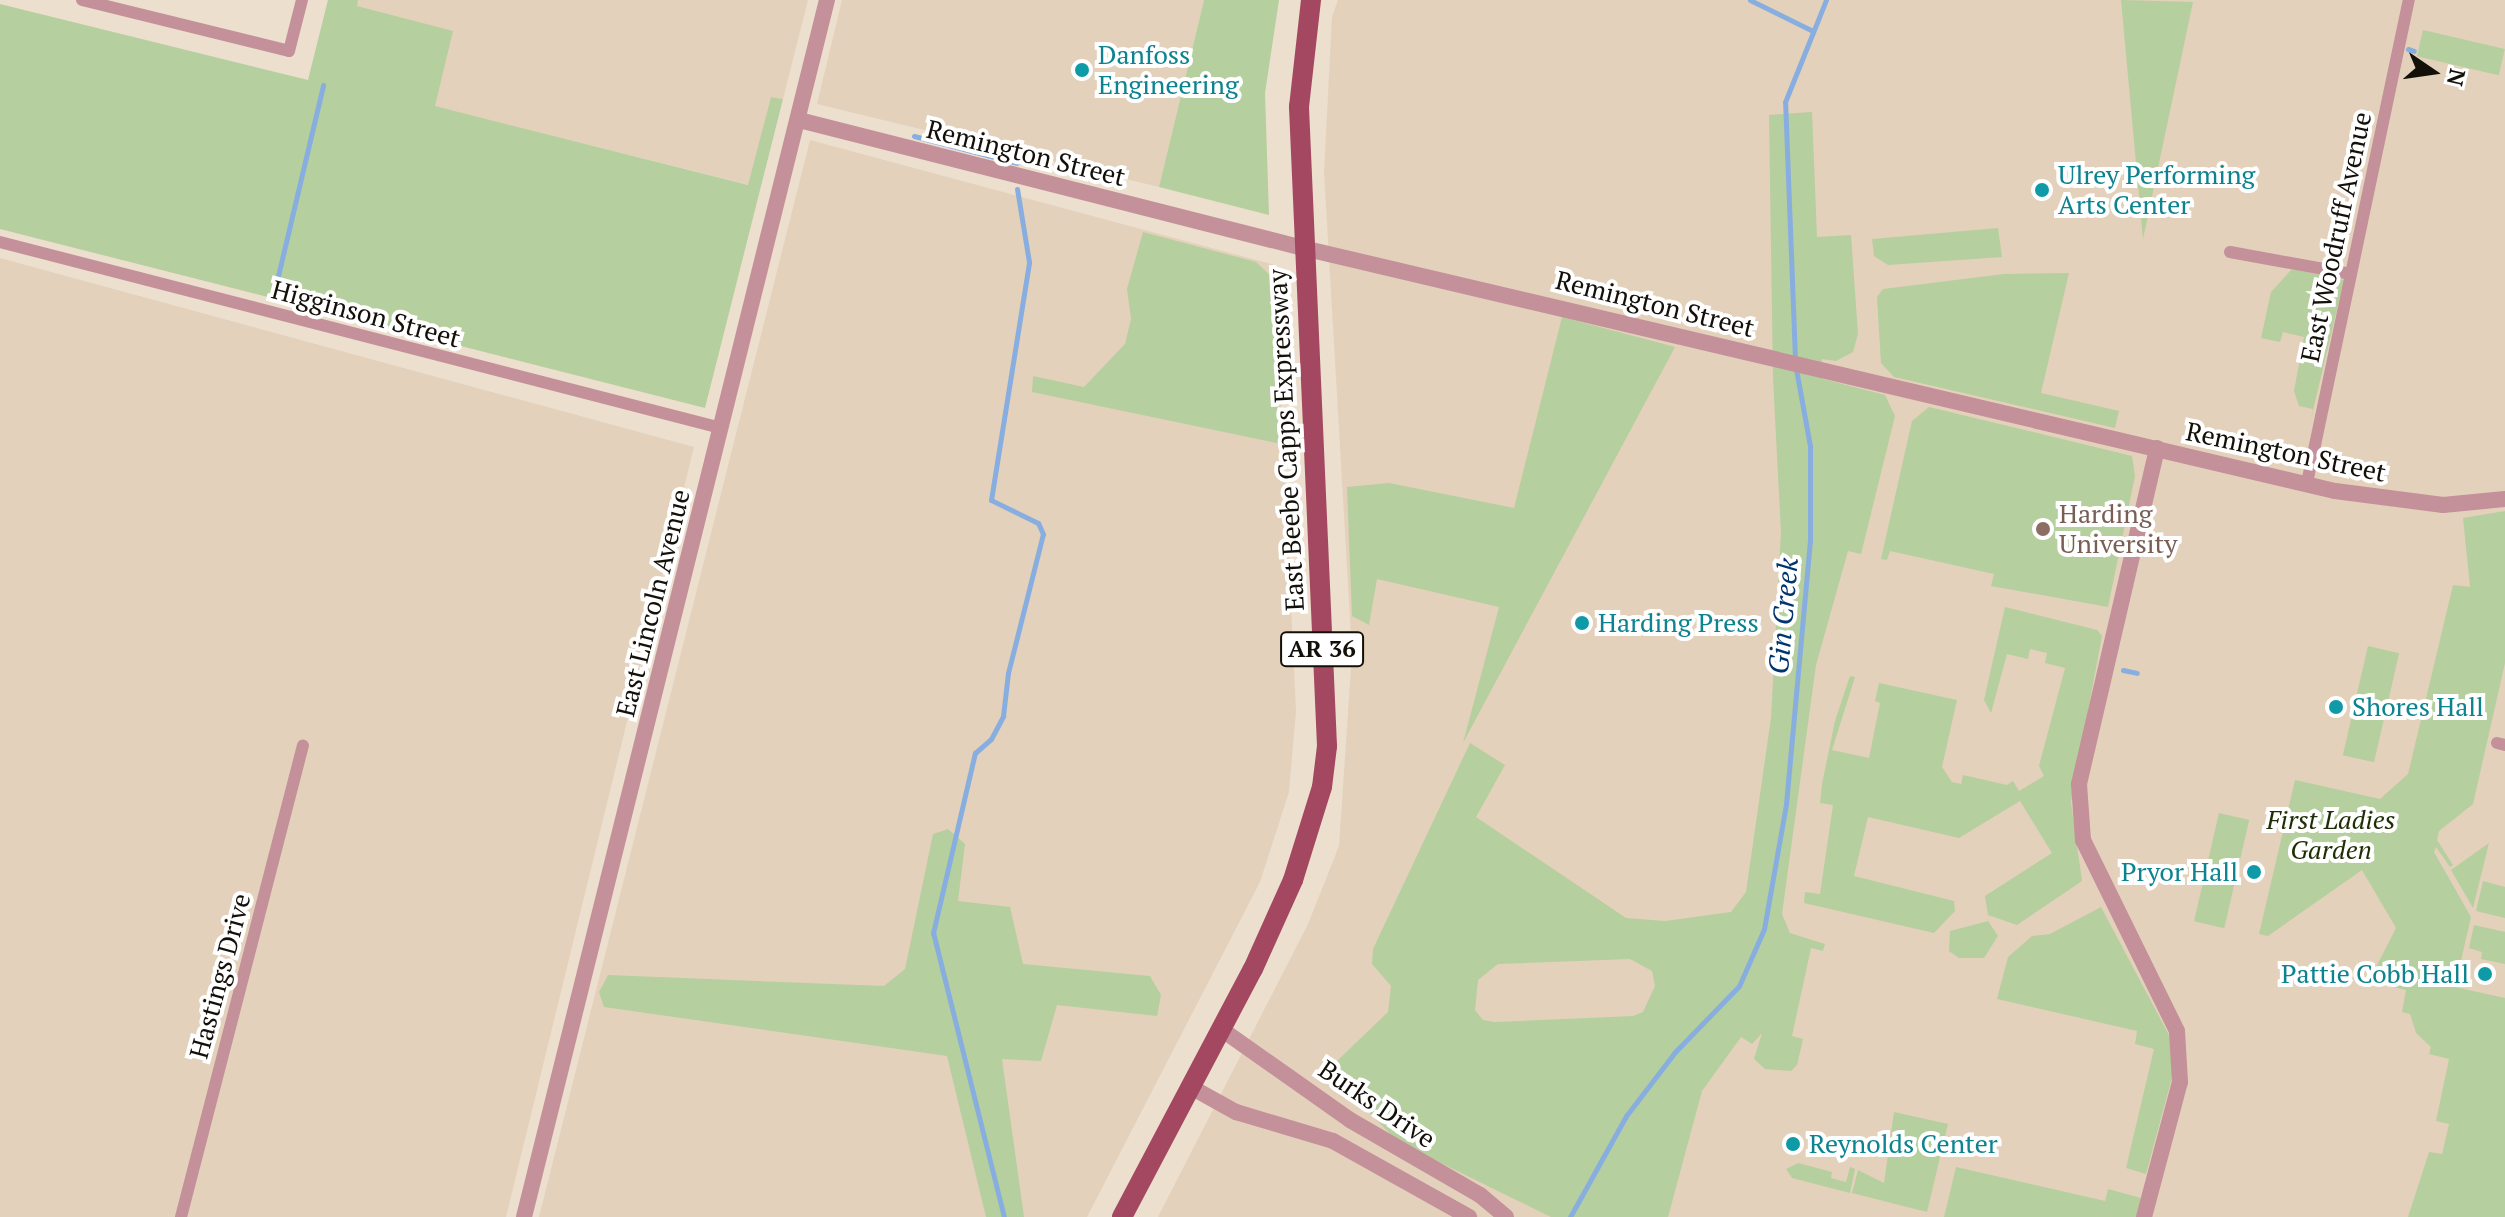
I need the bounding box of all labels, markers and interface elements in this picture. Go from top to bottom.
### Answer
north arrow [2393,32,2473,112]
place label: Danfoss Engineering [1098,39,1239,100]
marker: Danfoss Engineering [1073,61,1091,79]
text: N [2441,66,2473,89]
street label: East Woodruff Avenue [2294,109,2378,365]
street label: Remington Street [923,113,1129,193]
place label: Ulrey Performing Arts Center [2058,159,2255,220]
marker: Ulrey Performing Arts Center [2033,181,2051,199]
street label: Remington Street [1552,264,1758,344]
street label: East Beebe Capps Expressway [1261,268,1311,612]
street label: Higginson Street [268,274,464,354]
street label: Remington Street [2183,416,2389,488]
street label: East Lincoln Avenue [610,486,696,720]
place label: Harding University [2059,498,2177,560]
marker: Harding University [2034,520,2052,538]
water label: Gin Creek [1761,557,1805,675]
place label: Harding Press [1598,607,1759,639]
marker: Harding Press [1573,614,1591,632]
road number: AR 36 [1280,629,1364,669]
place label: Shores Hall [2352,691,2484,723]
marker: Shores Hall [2327,698,2345,716]
park label: First Ladies Garden [2267,804,2395,866]
place label: Pryor Hall [2121,856,2238,888]
marker: Pryor Hall [2245,863,2263,881]
street label: Hastings Drive [183,890,257,1062]
place label: Pattie Cobb Hall [2281,958,2469,990]
marker: Pattie Cobb Hall [2476,965,2494,983]
street label: Burks Drive [1313,1054,1441,1154]
place label: Reynolds Center [1809,1128,1998,1160]
marker: Reynolds Center [1784,1135,1802,1153]

